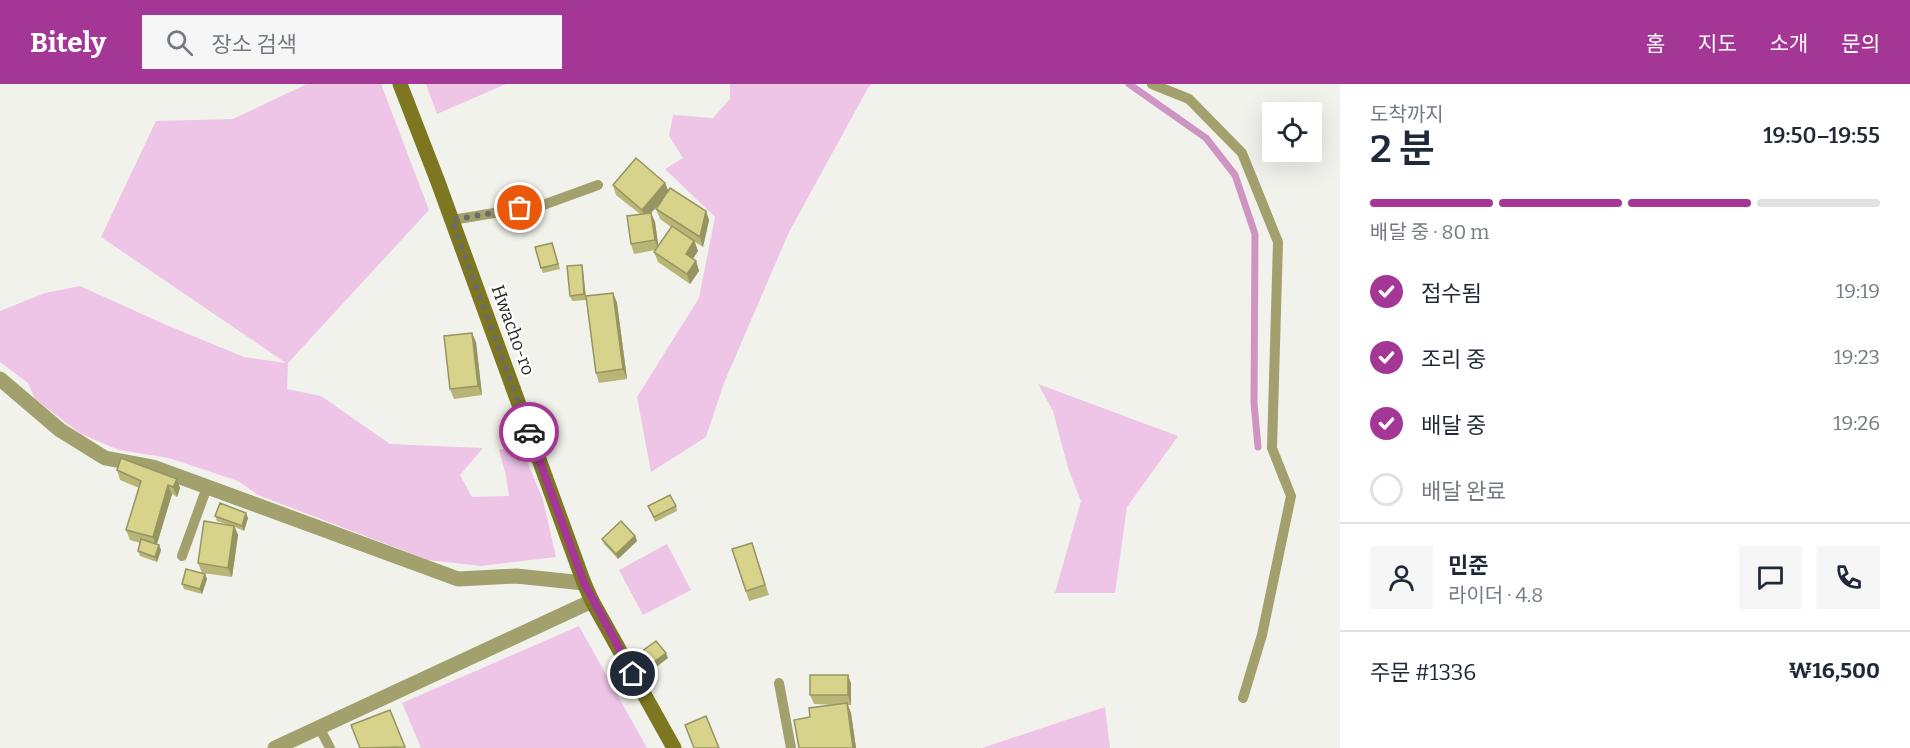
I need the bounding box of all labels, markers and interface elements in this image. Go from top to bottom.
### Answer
search box [142,15,562,69]
text: Bitely [30,26,106,59]
icon: search [163,26,196,59]
text: 장소 검색 [211,31,297,58]
text: 홈 [1646,31,1665,57]
text: 지도 [1698,31,1737,57]
text: 소개 [1770,31,1808,57]
text: 문의 [1841,31,1880,57]
map controls [1262,102,1322,162]
button: locate [1262,102,1322,162]
text: 도착까지 [1370,102,1444,126]
text: 19:50–19:55 [1763,122,1880,149]
text: 2 분 [1370,126,1435,172]
pin [494,182,545,233]
icon: bag [503,191,536,224]
text: 배달 중 · 80 m [1370,220,1489,244]
icon: check [1370,275,1403,308]
text: 19:19 [1836,279,1880,303]
text: 접수됨 [1421,280,1482,307]
street label: Hwacho-ro [487,282,539,378]
icon: check [1370,341,1403,374]
text: 19:23 [1834,345,1880,369]
text: 조리 중 [1421,346,1486,373]
courier [499,402,559,462]
icon: check [1370,407,1403,440]
text: 19:26 [1833,411,1880,435]
text: 배달 중 [1421,412,1486,439]
icon: car [513,416,546,449]
text: 배달 완료 [1421,478,1506,505]
button: person [1370,546,1433,609]
button: chat [1739,546,1802,609]
button: phone [1817,546,1880,609]
text: 민준 [1448,552,1488,579]
text: 라이더 · 4.8 [1448,583,1543,607]
pin [607,648,658,699]
icon: home [616,657,649,690]
text: ₩16,500 [1789,657,1880,684]
text: 주문 #1336 [1370,659,1476,686]

